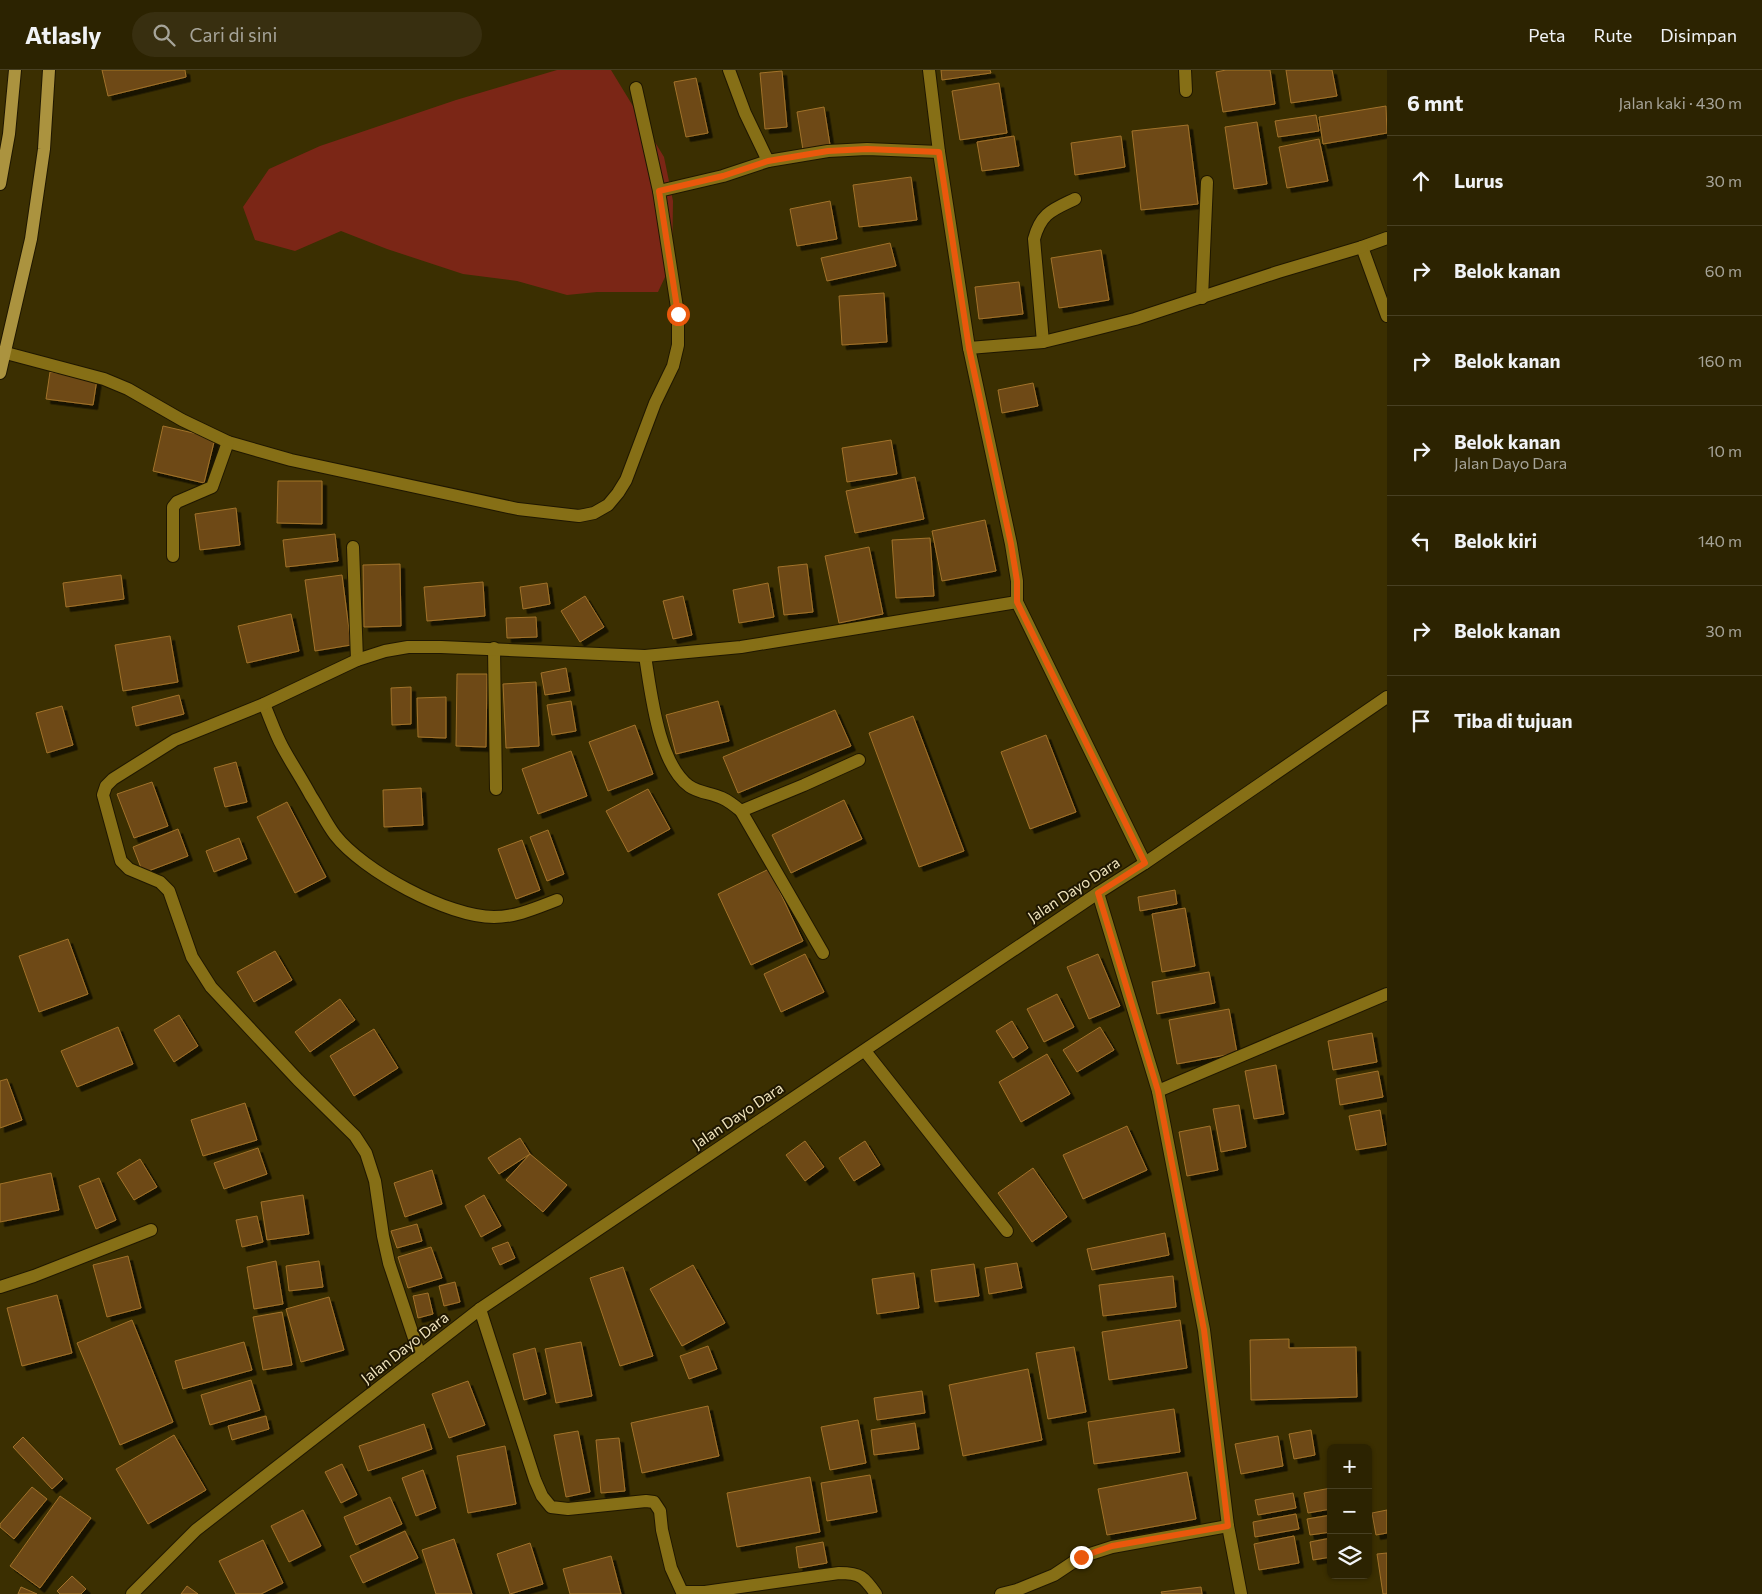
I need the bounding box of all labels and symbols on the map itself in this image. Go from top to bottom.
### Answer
route start [667,303,690,326]
street label: Jalan Dayo Dara [1024,853,1123,926]
street label: Jalan Dayo Dara [688,1078,786,1152]
street label: Jalan Dayo Dara [357,1307,452,1387]
route end [1070,1546,1093,1569]

